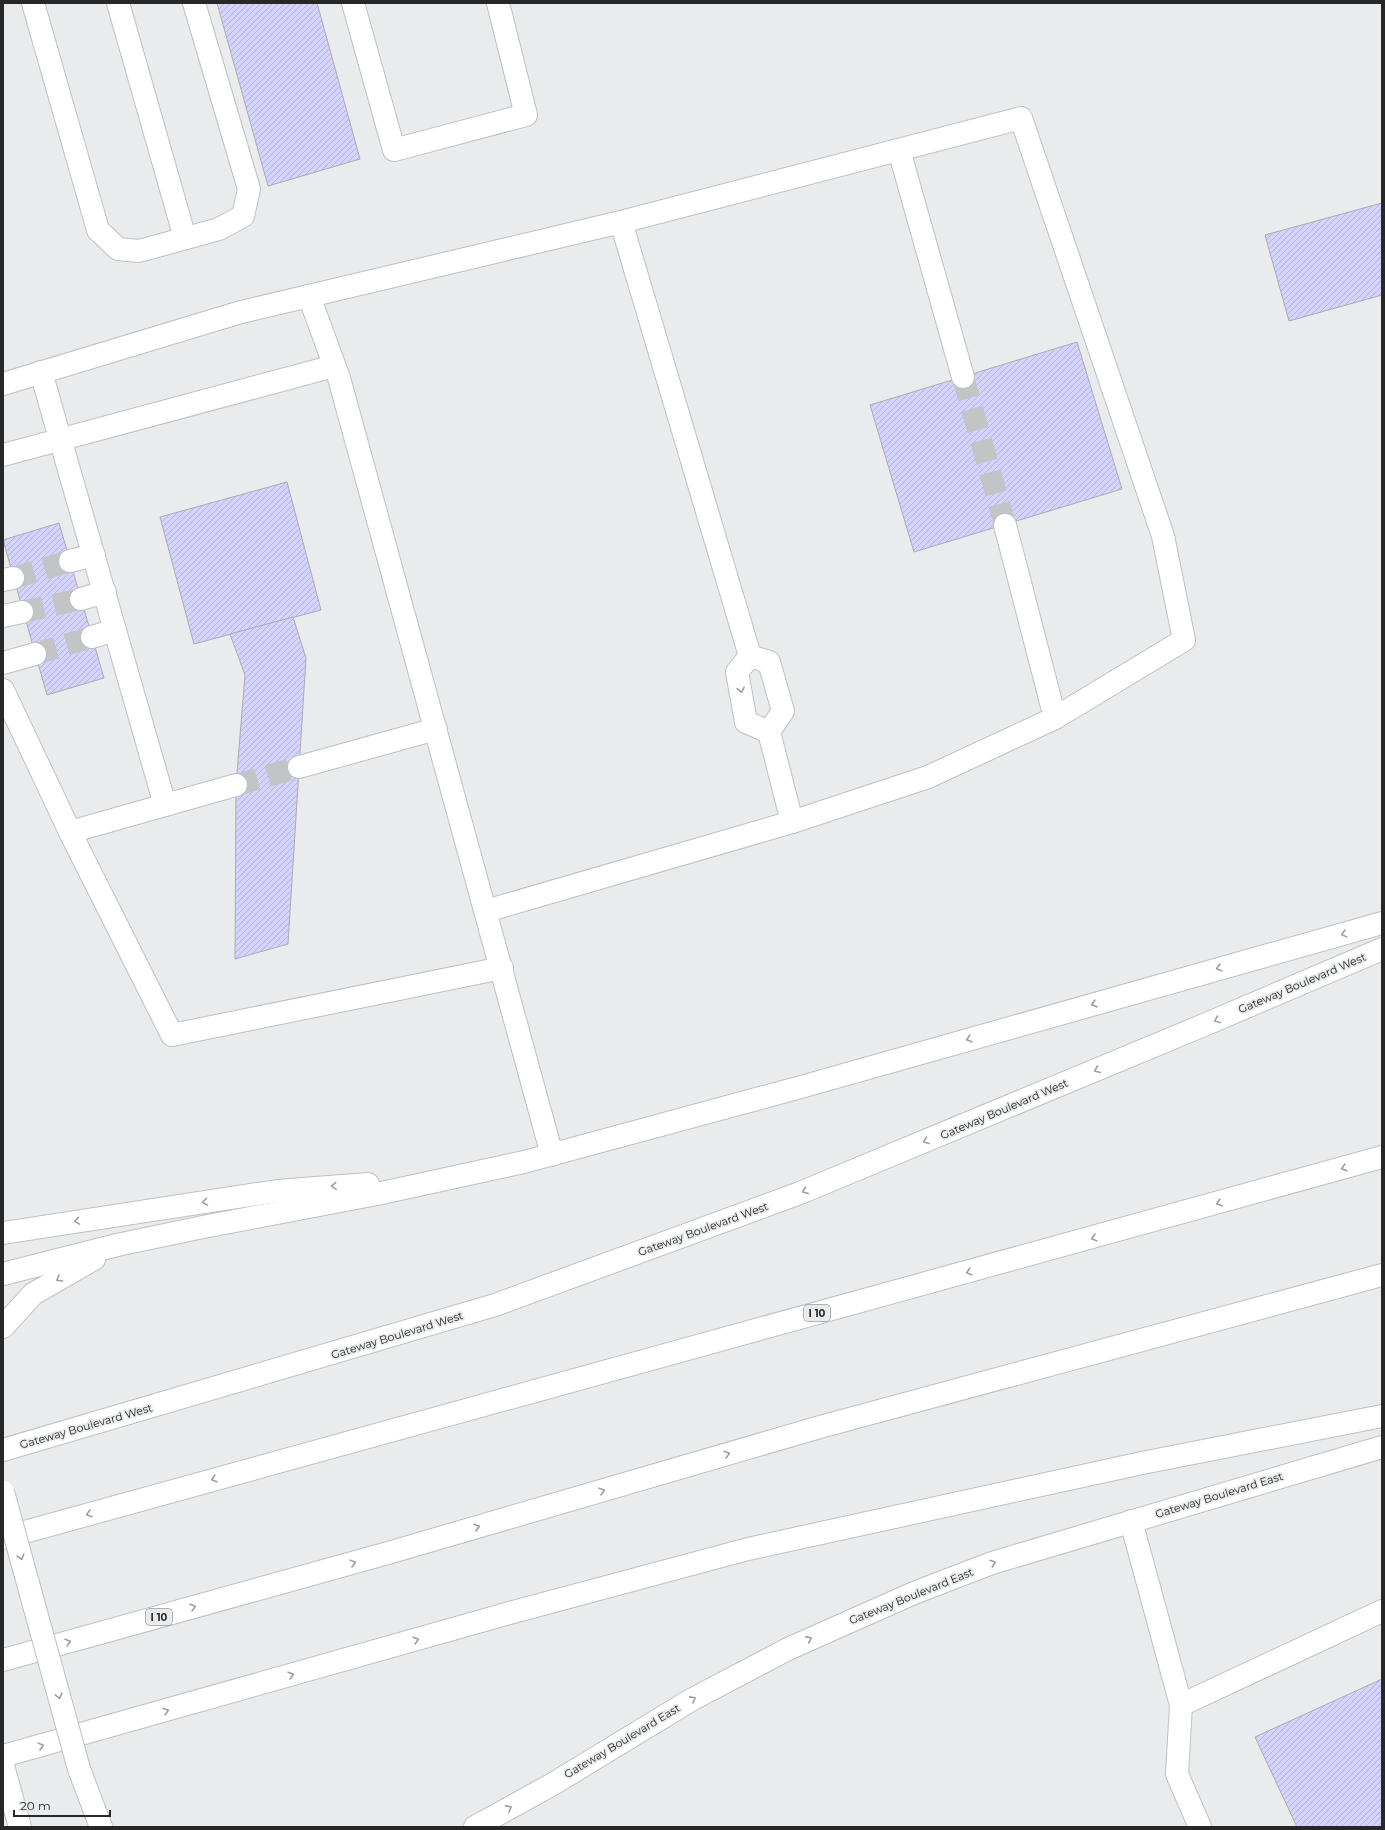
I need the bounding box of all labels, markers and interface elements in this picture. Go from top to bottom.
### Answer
one-way arrow [736,687,744,694]
one-way arrow [1341,929,1348,938]
street label: Gateway Boulevard West [1236,950,1368,1016]
one-way arrow [1216,963,1223,972]
one-way arrow [1091,999,1098,1008]
one-way arrow [1214,1015,1221,1023]
one-way arrow [966,1034,973,1043]
one-way arrow [1094,1065,1101,1073]
street label: Gateway Boulevard West [938,1076,1070,1142]
one-way arrow [922,1136,930,1144]
one-way arrow [1341,1163,1348,1172]
one-way arrow [331,1182,337,1191]
one-way arrow [802,1186,809,1194]
one-way arrow [202,1197,208,1206]
one-way arrow [1216,1198,1223,1207]
street label: Gateway Boulevard West [636,1199,770,1259]
one-way arrow [73,1216,80,1225]
one-way arrow [1091,1233,1098,1242]
one-way arrow [965,1267,972,1276]
one-way arrow [56,1274,63,1281]
road number: I 10 [804,1305,830,1321]
street label: Gateway Boulevard West [329,1308,465,1362]
street label: Gateway Boulevard West [18,1400,154,1452]
one-way arrow [723,1450,730,1459]
street label: Gateway Boulevard East [1153,1469,1285,1521]
one-way arrow [211,1474,218,1483]
one-way arrow [599,1487,606,1496]
one-way arrow [85,1509,92,1518]
one-way arrow [474,1523,481,1532]
one-way arrow [16,1553,25,1560]
one-way arrow [349,1559,356,1568]
one-way arrow [990,1559,997,1568]
street label: Gateway Boulevard East [847,1564,976,1627]
one-way arrow [189,1604,196,1612]
road number: I 10 [146,1609,172,1625]
one-way arrow [412,1636,419,1645]
one-way arrow [804,1636,812,1644]
one-way arrow [64,1639,71,1647]
one-way arrow [287,1671,294,1680]
one-way arrow [54,1692,63,1699]
one-way arrow [689,1696,696,1703]
street label: Gateway Boulevard East [561,1701,683,1781]
one-way arrow [162,1707,169,1716]
one-way arrow [37,1742,44,1750]
scale bar [14,1792,110,1818]
text: 20 m [20,1798,51,1813]
one-way arrow [505,1805,512,1813]

